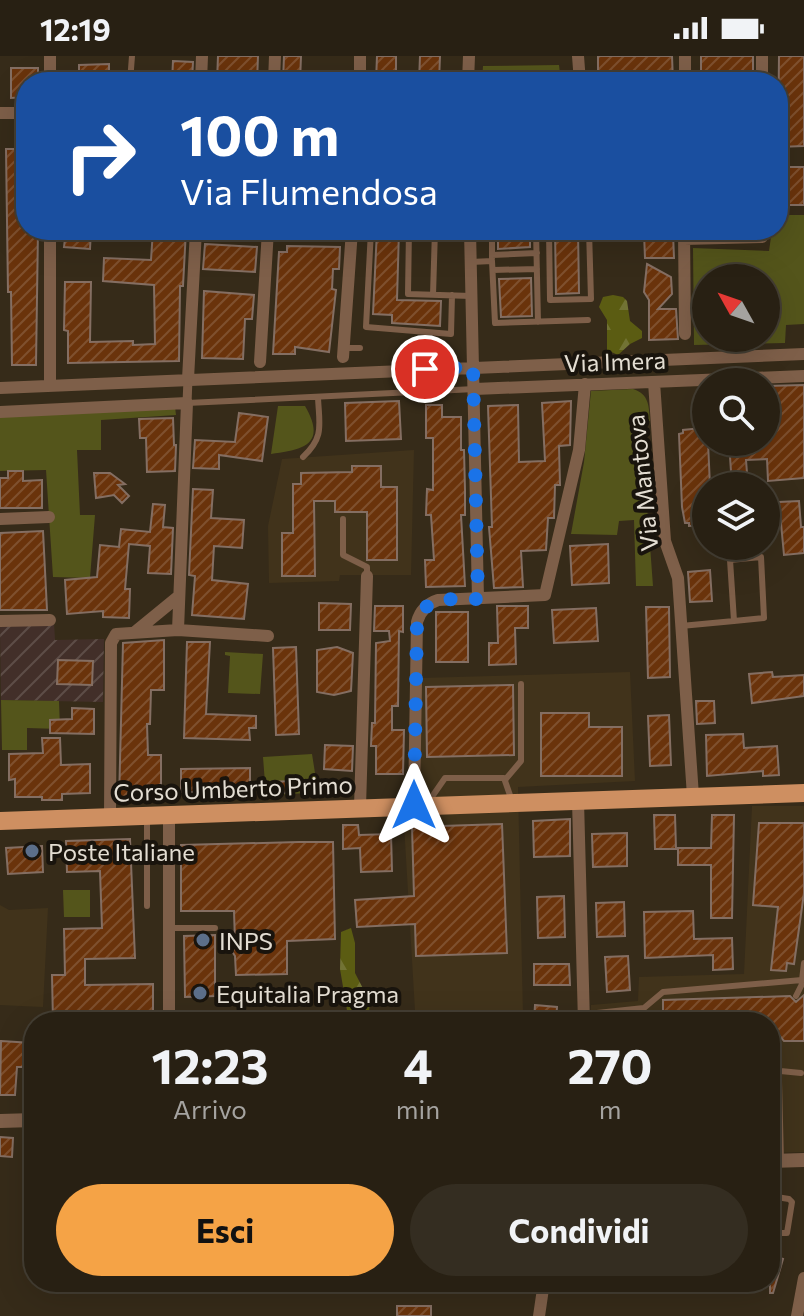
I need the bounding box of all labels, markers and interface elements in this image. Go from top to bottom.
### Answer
text: 12:19 [40,10,111,47]
text: 100 m [180,99,339,168]
icon: right [48,104,152,208]
text: Via Flumendosa [180,168,438,212]
north arrow [692,264,780,352]
map controls [692,264,780,560]
pin [391,335,459,403]
street label: Via Imera [564,345,666,377]
icon: arrive [403,347,447,391]
button: search [692,368,780,456]
street label: Via Mantova [620,413,664,553]
button: layers [692,472,780,560]
position arrow [372,763,456,847]
street label: Corso Umberto Primo [113,769,353,807]
place label: Poste Italiane [48,837,195,866]
marker: Poste Italiane [23,842,41,860]
place label: INPS [219,926,273,955]
marker: INPS [194,931,212,949]
place label: Equitalia Pragma [216,979,399,1008]
marker: Equitalia Pragma [191,984,209,1002]
text: 12:23 [151,1035,268,1094]
text: 4 [403,1035,433,1094]
text: 270 [568,1035,653,1094]
text: Arrivo [173,1093,247,1124]
text: min [396,1093,440,1124]
text: m [599,1093,621,1124]
button: Esci [56,1184,394,1276]
button: Condividi [410,1184,748,1276]

